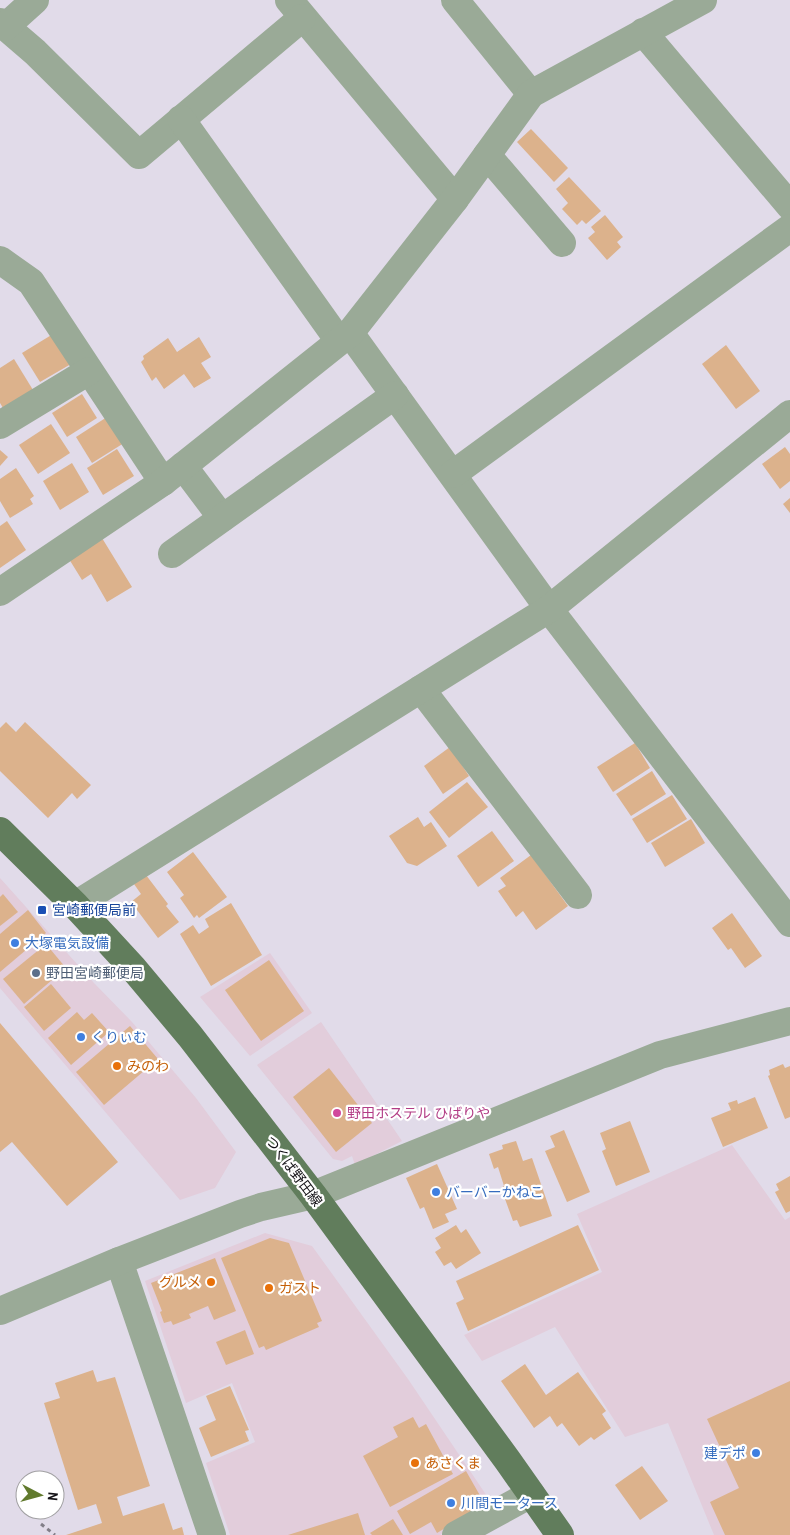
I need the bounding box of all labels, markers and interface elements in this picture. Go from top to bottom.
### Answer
place label: 宮崎郵便局前 [52,901,136,919]
marker: 宮崎郵便局前 [36,904,48,916]
place label: 大塚電気設備 [25,934,109,952]
marker: 大塚電気設備 [9,937,21,949]
place label: 野田宮崎郵便局 [46,964,144,982]
marker: 野田宮崎郵便局 [30,967,42,979]
place label: くりぃむ [91,1028,147,1046]
marker: くりぃむ [75,1031,87,1043]
place label: みのわ [127,1057,169,1075]
marker: みのわ [111,1060,123,1072]
place label: 野田ホステル ひばりや [347,1104,490,1122]
marker: 野田ホステル ひばりや [331,1107,343,1119]
street label: つくば野田線 [262,1132,326,1210]
place label: バーバーかねこ [446,1183,544,1201]
marker: バーバーかねこ [430,1186,442,1198]
place label: グルメ [159,1273,201,1291]
marker: グルメ [205,1276,217,1288]
place label: ガスト [279,1279,321,1297]
marker: ガスト [263,1282,275,1294]
place label: 建デポ [704,1444,746,1462]
marker: 建デポ [750,1447,762,1459]
place label: あさくま [425,1454,481,1472]
marker: あさくま [409,1457,421,1469]
north arrow [15,1470,65,1520]
text: N [44,1491,62,1501]
place label: 川間モータース [461,1494,558,1512]
marker: 川間モータース [445,1497,457,1509]

